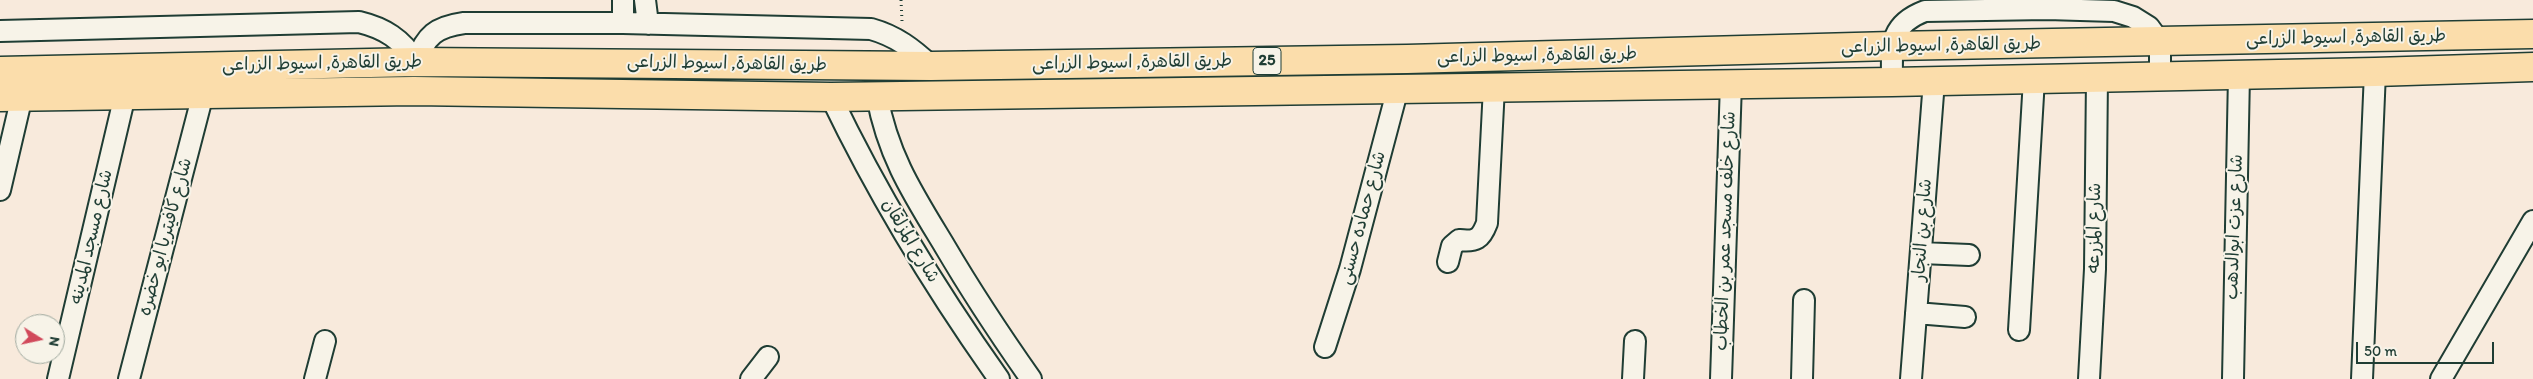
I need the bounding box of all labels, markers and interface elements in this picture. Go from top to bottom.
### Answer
street label: طريق القاهرة, اسيوط الزراعى [2246,25,2446,51]
street label: طريق القاهرة, اسيوط الزراعى [1841,33,2041,59]
street label: طريق القاهرة, اسيوط الزراعى [1437,43,1637,69]
road number: 25 [1253,48,1281,74]
street label: طريق القاهرة, اسيوط الزراعى [1032,50,1232,76]
street label: طريق القاهرة, اسيوط الزراعى [222,51,422,77]
street label: طريق القاهرة, اسيوط الزراعى [627,51,827,77]
street label: شارع خلف مسجد عمر بن الخطاب [1711,111,1741,351]
street label: شارع حماده حسنى [1335,149,1391,287]
street label: شارع عزت ابوالدهب [2222,154,2248,300]
street label: شارع كافيتريا ابو خضره [135,156,197,318]
street label: شارع مسجد المدينه [66,168,118,306]
street label: شارع بن النجار [1909,178,1937,282]
street label: شارع المزرعه [2083,183,2107,273]
street label: شارع المزلقان [877,195,943,287]
north arrow [15,314,65,364]
scale bar [2358,332,2496,364]
text: N [45,335,63,348]
text: 50 m [2364,342,2397,360]

